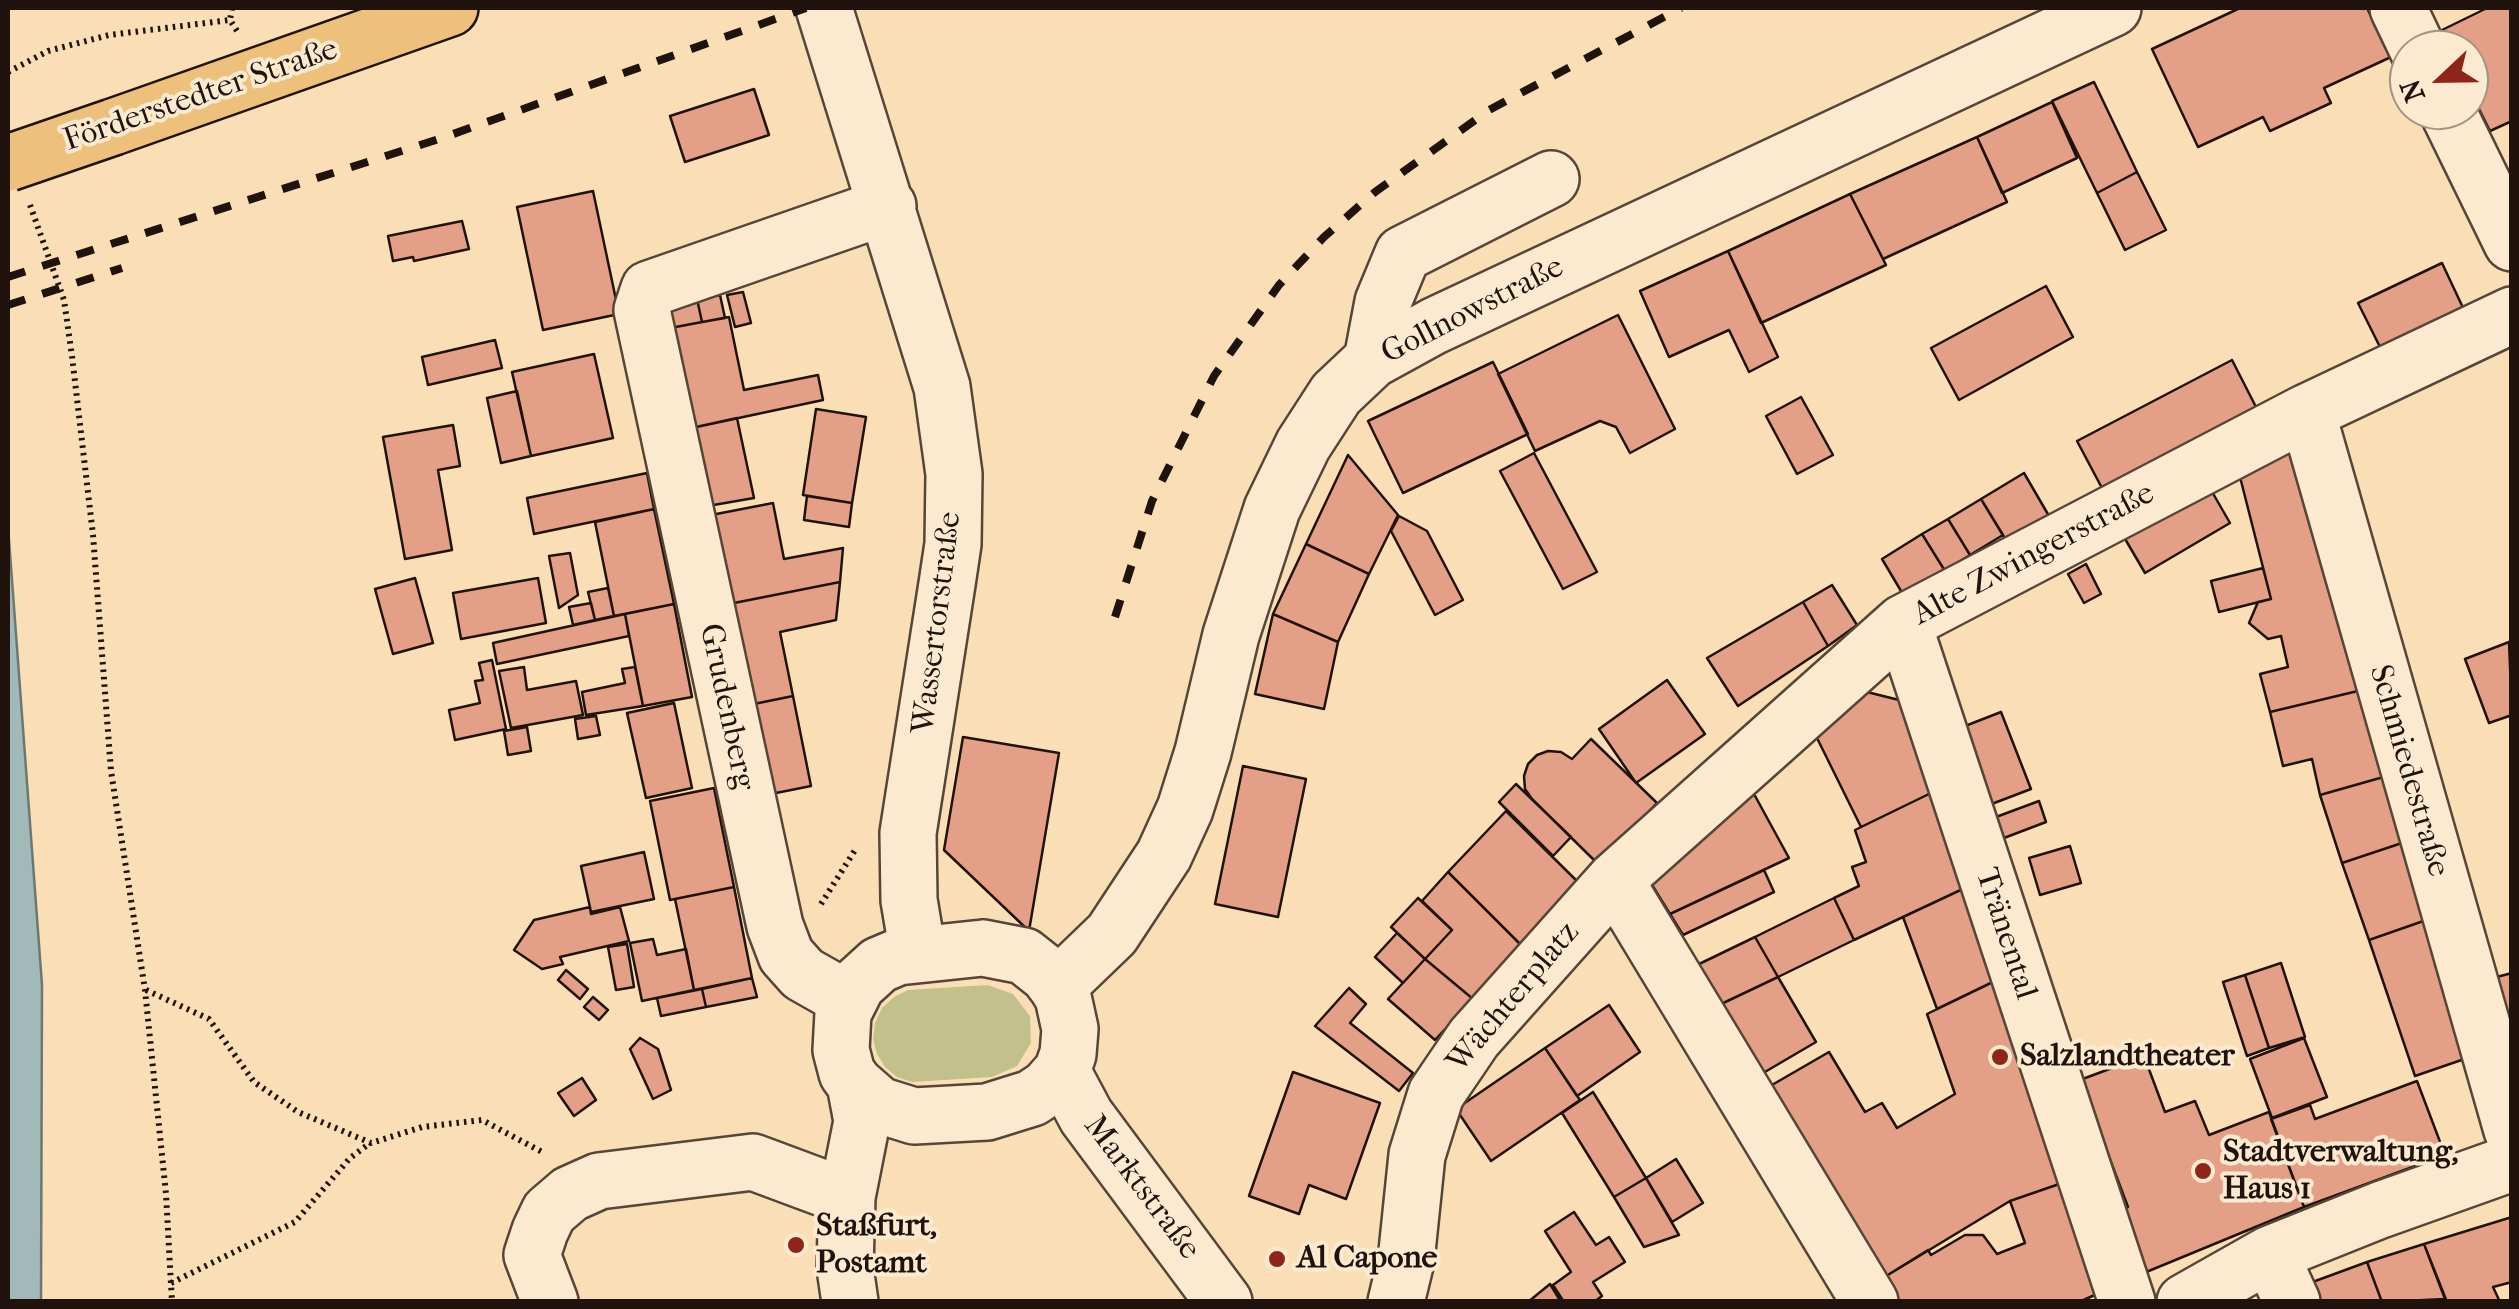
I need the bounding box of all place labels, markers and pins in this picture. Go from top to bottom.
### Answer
place label: Salzlandtheater [2020,1038,2235,1076]
marker: Salzlandtheater [1989,1046,2011,1068]
place label: Stadtverwaltung, Haus 1 [2223,1134,2458,1209]
marker: Stadtverwaltung, Haus 1 [2192,1160,2214,1182]
place label: Staßfurt, Postamt [816,1208,937,1283]
marker: Staßfurt, Postamt [785,1234,807,1256]
place label: Al Capone [1297,1240,1437,1278]
marker: Al Capone [1266,1248,1288,1270]

